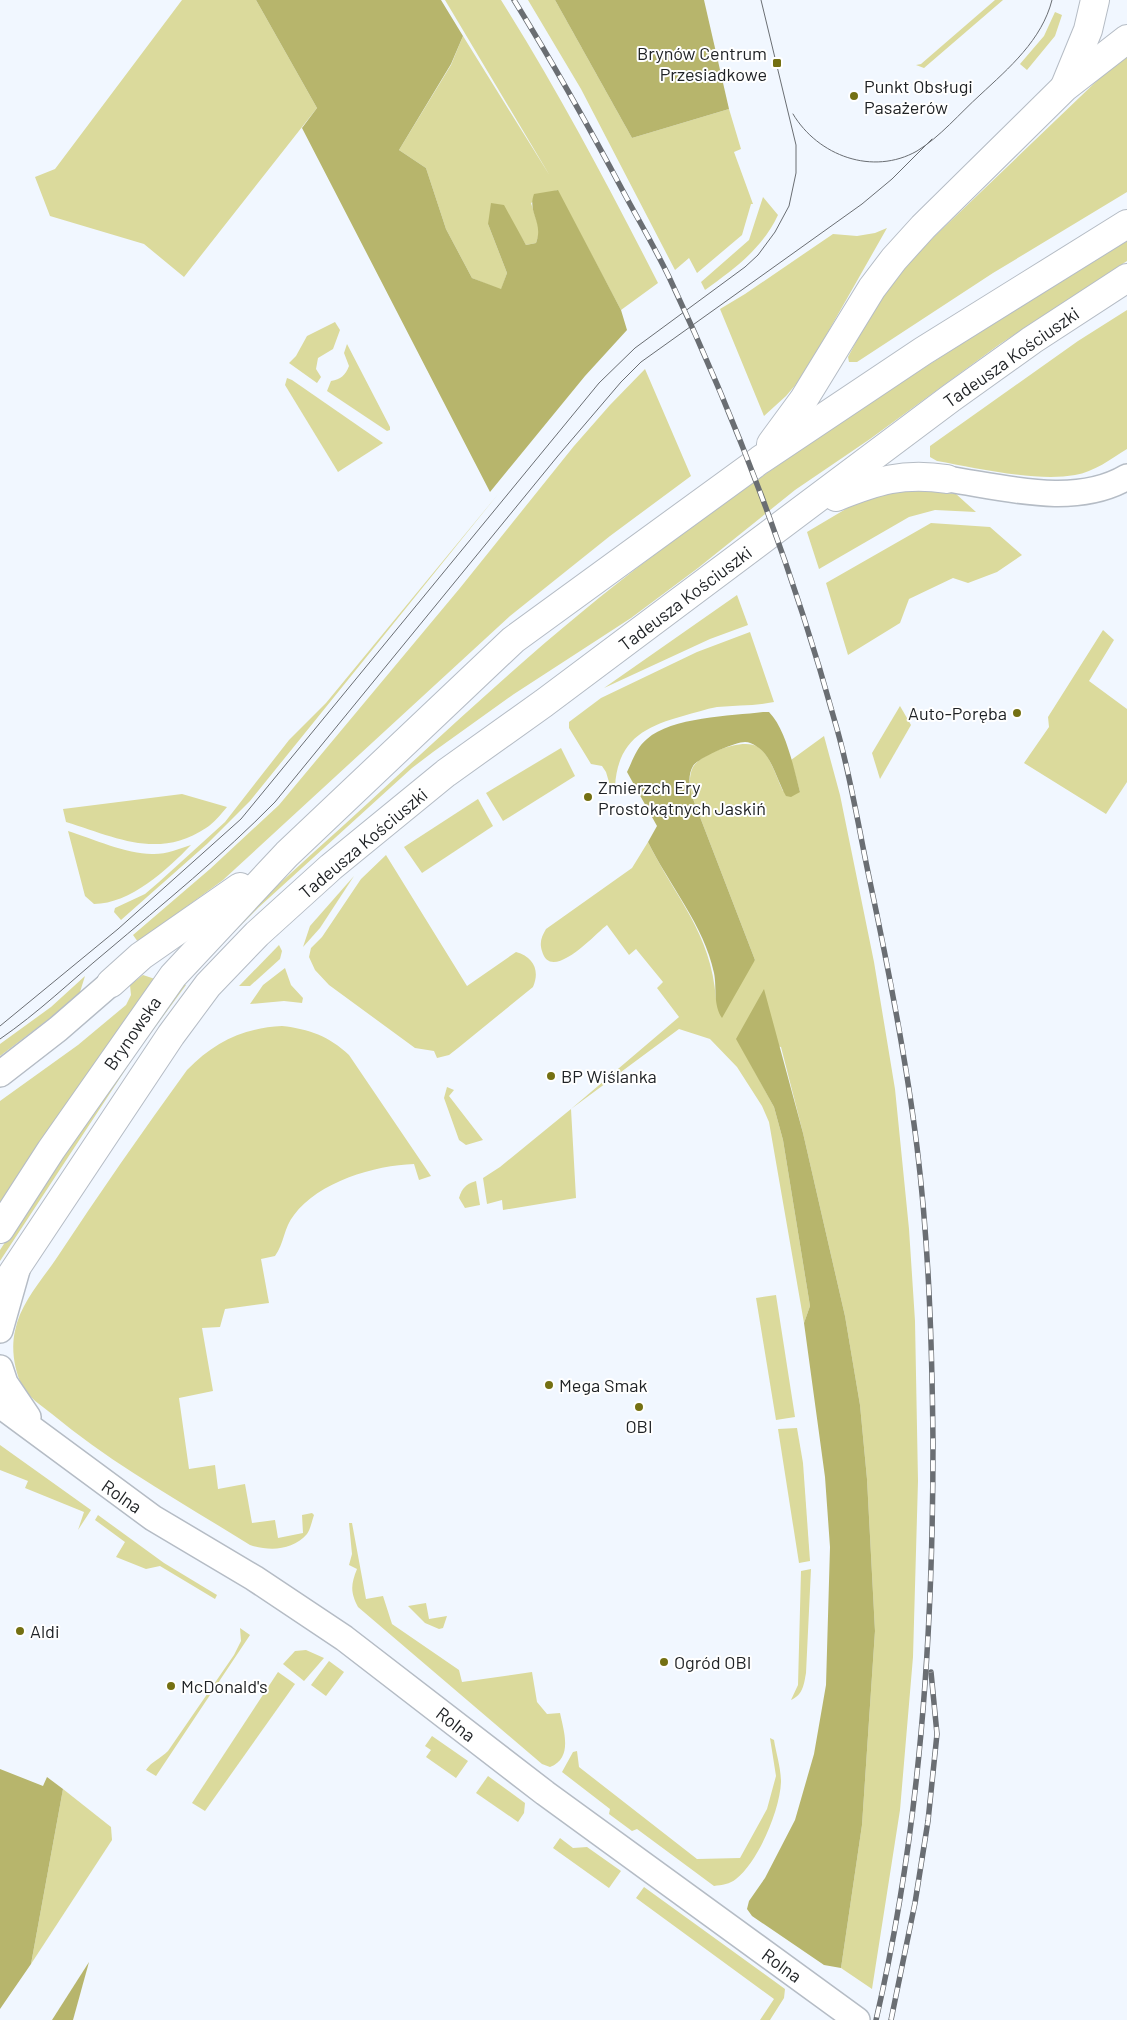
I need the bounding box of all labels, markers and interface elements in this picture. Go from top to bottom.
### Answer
place label: Brynów Centrum Przesiadkowe [637,42,767,85]
marker: Brynów Centrum Przesiadkowe [771,57,783,69]
place label: Punkt Obsługi Pasażerów [864,75,973,118]
marker: Punkt Obsługi Pasażerów [848,90,860,102]
street label: Tadeusza Kościuszki [939,302,1083,412]
street label: Tadeusza Kościuszki [614,541,756,655]
place label: Auto-Poręba [908,702,1007,724]
marker: Auto-Poręba [1011,707,1023,719]
place label: Zmierzch Ery Prostokątnych Jaskiń [598,776,766,819]
street label: Tadeusza Kościuszki [294,783,432,903]
marker: Zmierzch Ery Prostokątnych Jaskiń [582,791,594,803]
street label: Brynowska [99,992,165,1074]
place label: BP Wiślanka [561,1065,657,1087]
marker: BP Wiślanka [545,1070,557,1082]
place label: Mega Smak [559,1374,648,1396]
marker: Mega Smak [543,1379,555,1391]
marker: OBI [633,1401,645,1413]
place label: OBI [625,1415,653,1437]
street label: Rolna [98,1474,146,1518]
place label: Aldi [30,1620,59,1642]
marker: Aldi [14,1625,26,1637]
place label: Ogród OBI [674,1651,751,1673]
marker: Ogród OBI [658,1656,670,1668]
place label: McDonald's [181,1675,268,1697]
marker: McDonald's [165,1680,177,1692]
street label: Rolna [432,1702,480,1746]
street label: Rolna [758,1943,806,1987]

